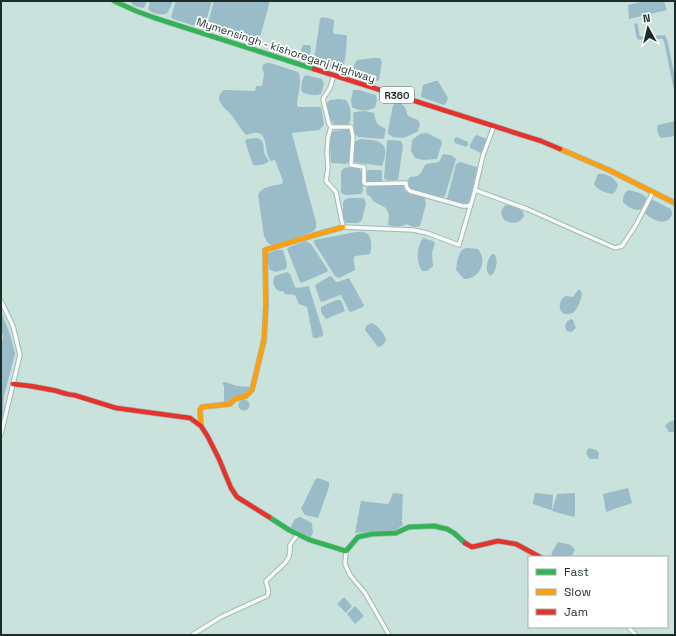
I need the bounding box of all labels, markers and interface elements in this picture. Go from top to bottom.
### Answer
north arrow [628,8,668,48]
text: N [642,11,651,26]
street label: Mymensingh - kishoreganj Highway [195,14,377,86]
road number: R360 [380,87,414,103]
legend [528,556,668,628]
text: Fast [564,564,589,580]
text: Slow [564,584,591,600]
text: Jam [564,604,588,620]

